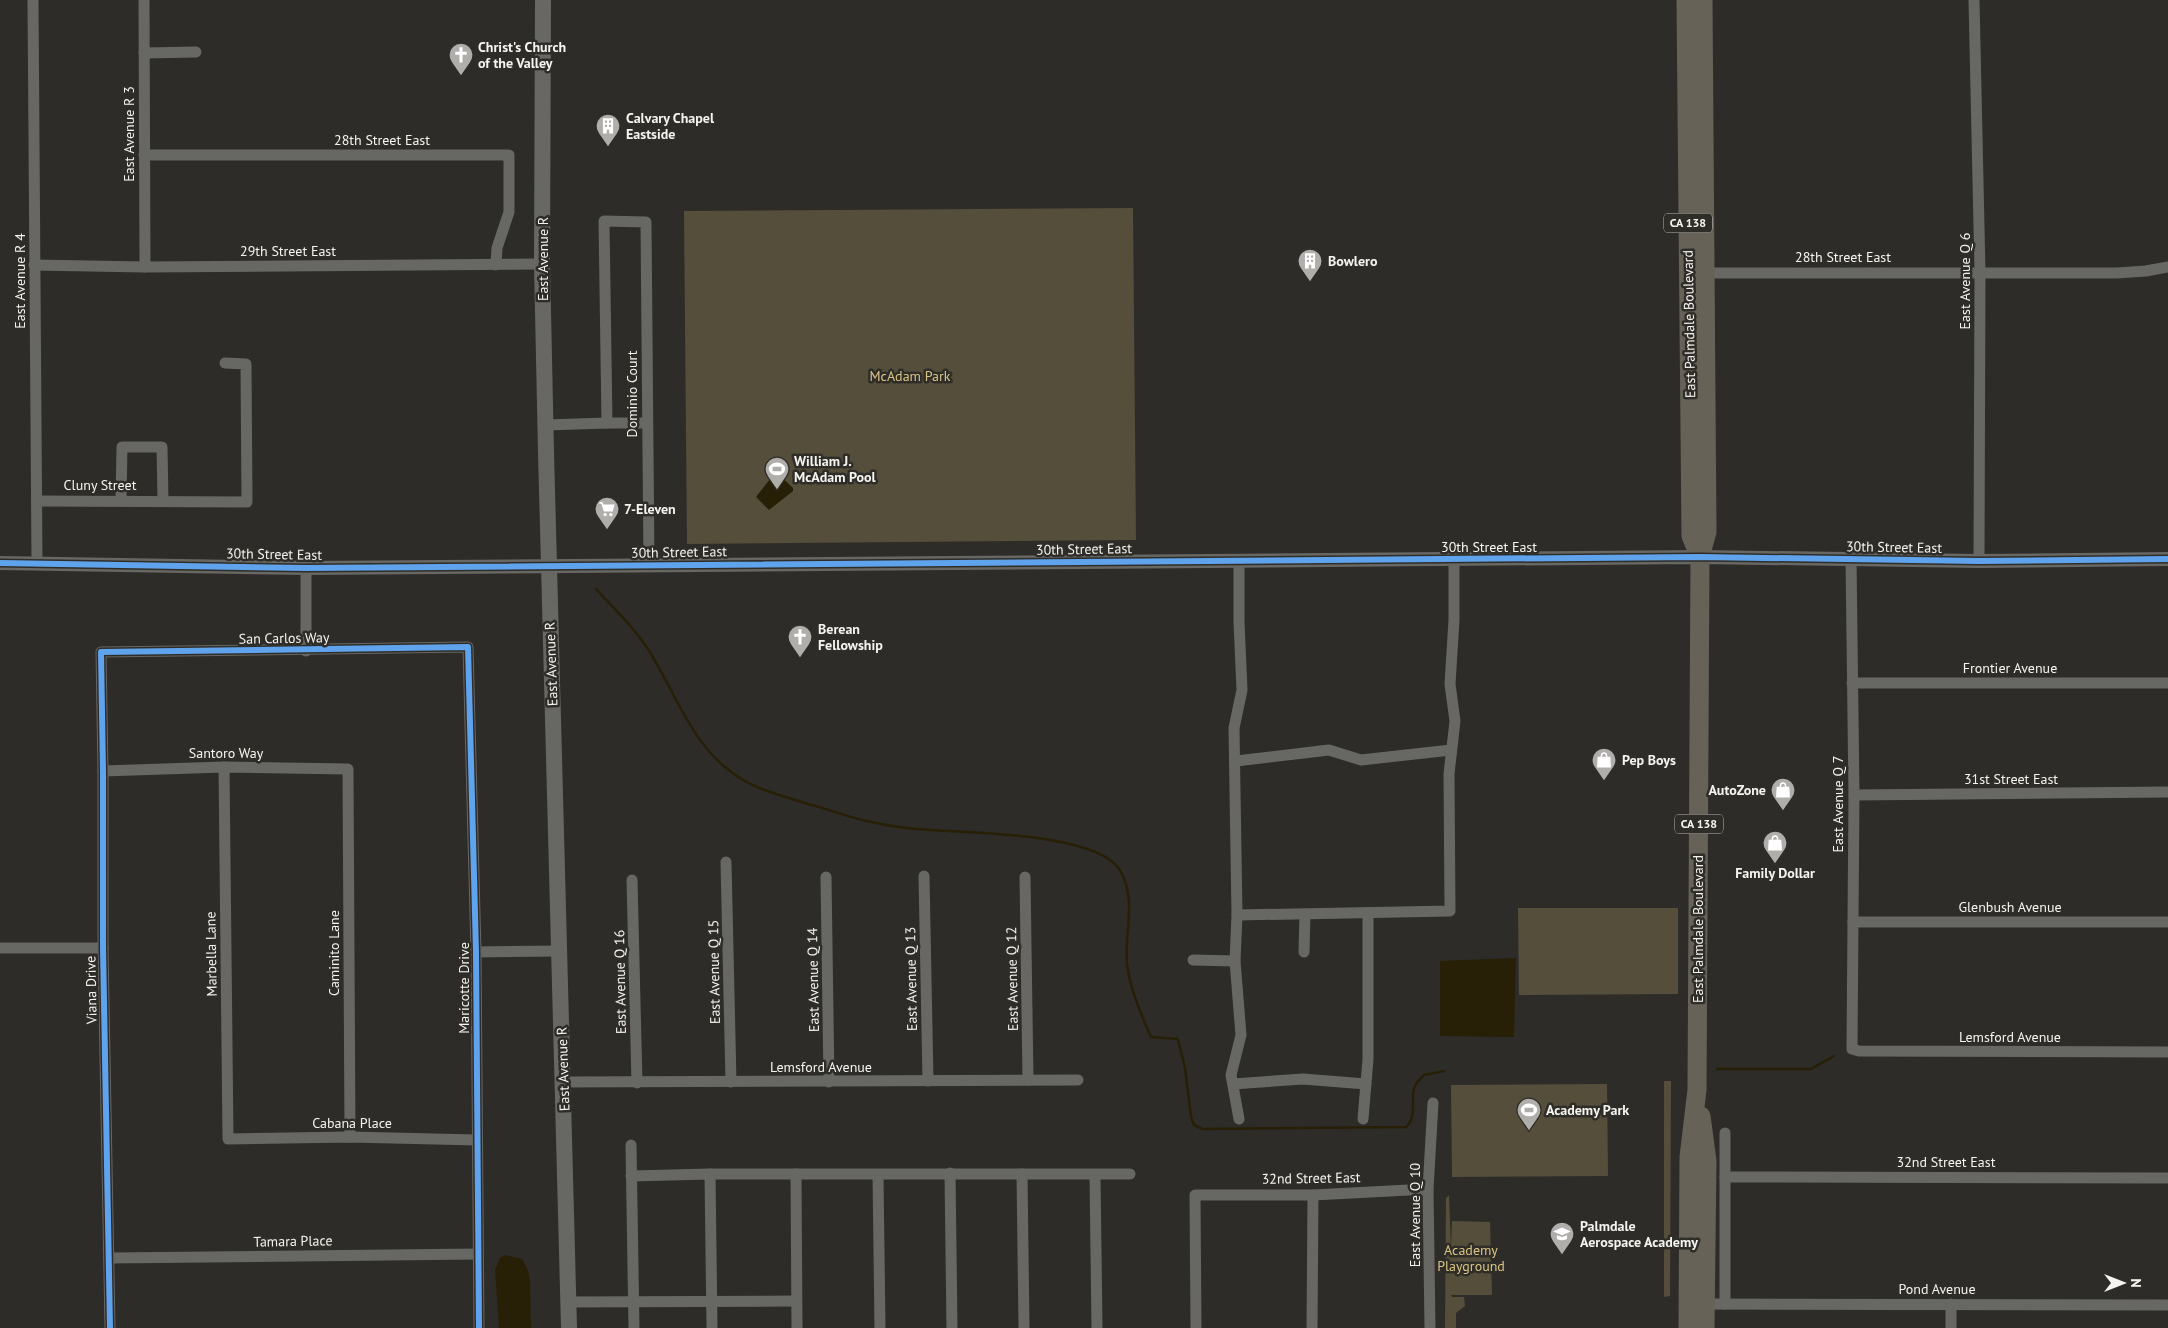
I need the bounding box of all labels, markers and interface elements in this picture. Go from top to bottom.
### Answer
place label: Christ's Church of the Valley [478,38,566,72]
church icon: Christ's Church of the Valley [448,42,474,76]
street label: East Avenue R 3 [120,86,138,182]
place label: Calvary Chapel Eastside [626,109,715,143]
building icon: Calvary Chapel Eastside [595,113,621,147]
street label: 28th Street East [334,131,430,149]
road number: CA 138 [1664,214,1712,232]
street label: East Avenue R [534,217,552,301]
street label: East Avenue R 4 [11,233,29,329]
street label: East Avenue Q 6 [1956,233,1974,329]
street label: 29th Street East [240,242,336,260]
building icon: Bowlero [1297,248,1323,282]
street label: 28th Street East [1795,248,1891,266]
street label: East Palmdale Boulevard [1679,250,1699,398]
place label: Bowlero [1328,252,1378,270]
street label: Dominio Court [623,350,641,437]
park label: McAdam Park [870,367,951,385]
place label: William J. McAdam Pool [794,452,877,486]
sports icon: William J. McAdam Pool [764,456,790,490]
street label: Cluny Street [64,476,137,494]
supermarket icon: 7-Eleven [594,496,620,530]
place label: 7-Eleven [624,500,676,518]
street label: 30th Street East [1846,537,1942,557]
street label: 30th Street East [1441,538,1537,556]
street label: 30th Street East [1036,539,1132,559]
street label: 30th Street East [631,542,727,562]
street label: 30th Street East [226,544,322,564]
place label: Berean Fellowship [818,620,883,654]
street label: East Avenue R [541,622,561,706]
church icon: Berean Fellowship [787,624,813,658]
street label: San Carlos Way [239,628,330,648]
street label: Frontier Avenue [1963,659,2057,677]
street label: Santoro Way [189,744,264,762]
shop icon: Pep Boys [1591,747,1617,781]
place label: Pep Boys [1622,751,1676,769]
street label: East Avenue Q 7 [1829,756,1847,852]
street label: 31st Street East [1964,770,2058,788]
shop icon: AutoZone [1770,777,1796,811]
place label: AutoZone [1708,781,1766,799]
road number: CA 138 [1675,814,1723,834]
shop icon: Family Dollar [1762,830,1788,864]
street label: East Palmdale Boulevard [1689,855,1707,1003]
place label: Family Dollar [1735,864,1815,882]
street label: Glenbush Avenue [1958,898,2062,916]
street label: Caminito Lane [325,910,343,996]
street label: Marbella Lane [201,911,221,997]
street label: East Avenue Q 15 [704,920,724,1024]
street label: East Avenue Q 14 [803,927,823,1032]
street label: East Avenue Q 13 [901,927,921,1031]
street label: East Avenue Q 12 [1002,927,1022,1031]
street label: East Avenue Q 16 [610,930,630,1034]
street label: Maricotte Drive [455,942,473,1034]
street label: Viana Drive [81,956,101,1025]
street label: East Avenue R [553,1027,573,1111]
street label: Lemsford Avenue [1959,1028,2061,1046]
street label: Lemsford Avenue [770,1058,872,1076]
sports icon: Academy Park [1516,1097,1542,1131]
place label: Academy Park [1546,1101,1629,1119]
street label: Cabana Place [312,1114,392,1132]
street label: 32nd Street East [1897,1153,1996,1171]
street label: East Avenue Q 10 [1406,1162,1424,1267]
street label: 32nd Street East [1261,1168,1361,1188]
place label: Palmdale Aerospace Academy [1580,1217,1698,1251]
school or university icon: Palmdale Aerospace Academy [1549,1221,1575,1255]
street label: Tamara Place [253,1231,333,1251]
park label: Academy Playground [1437,1241,1505,1275]
north arrow [2098,1258,2148,1308]
text: N [2127,1278,2145,1288]
street label: Pond Avenue [1898,1280,1976,1298]

